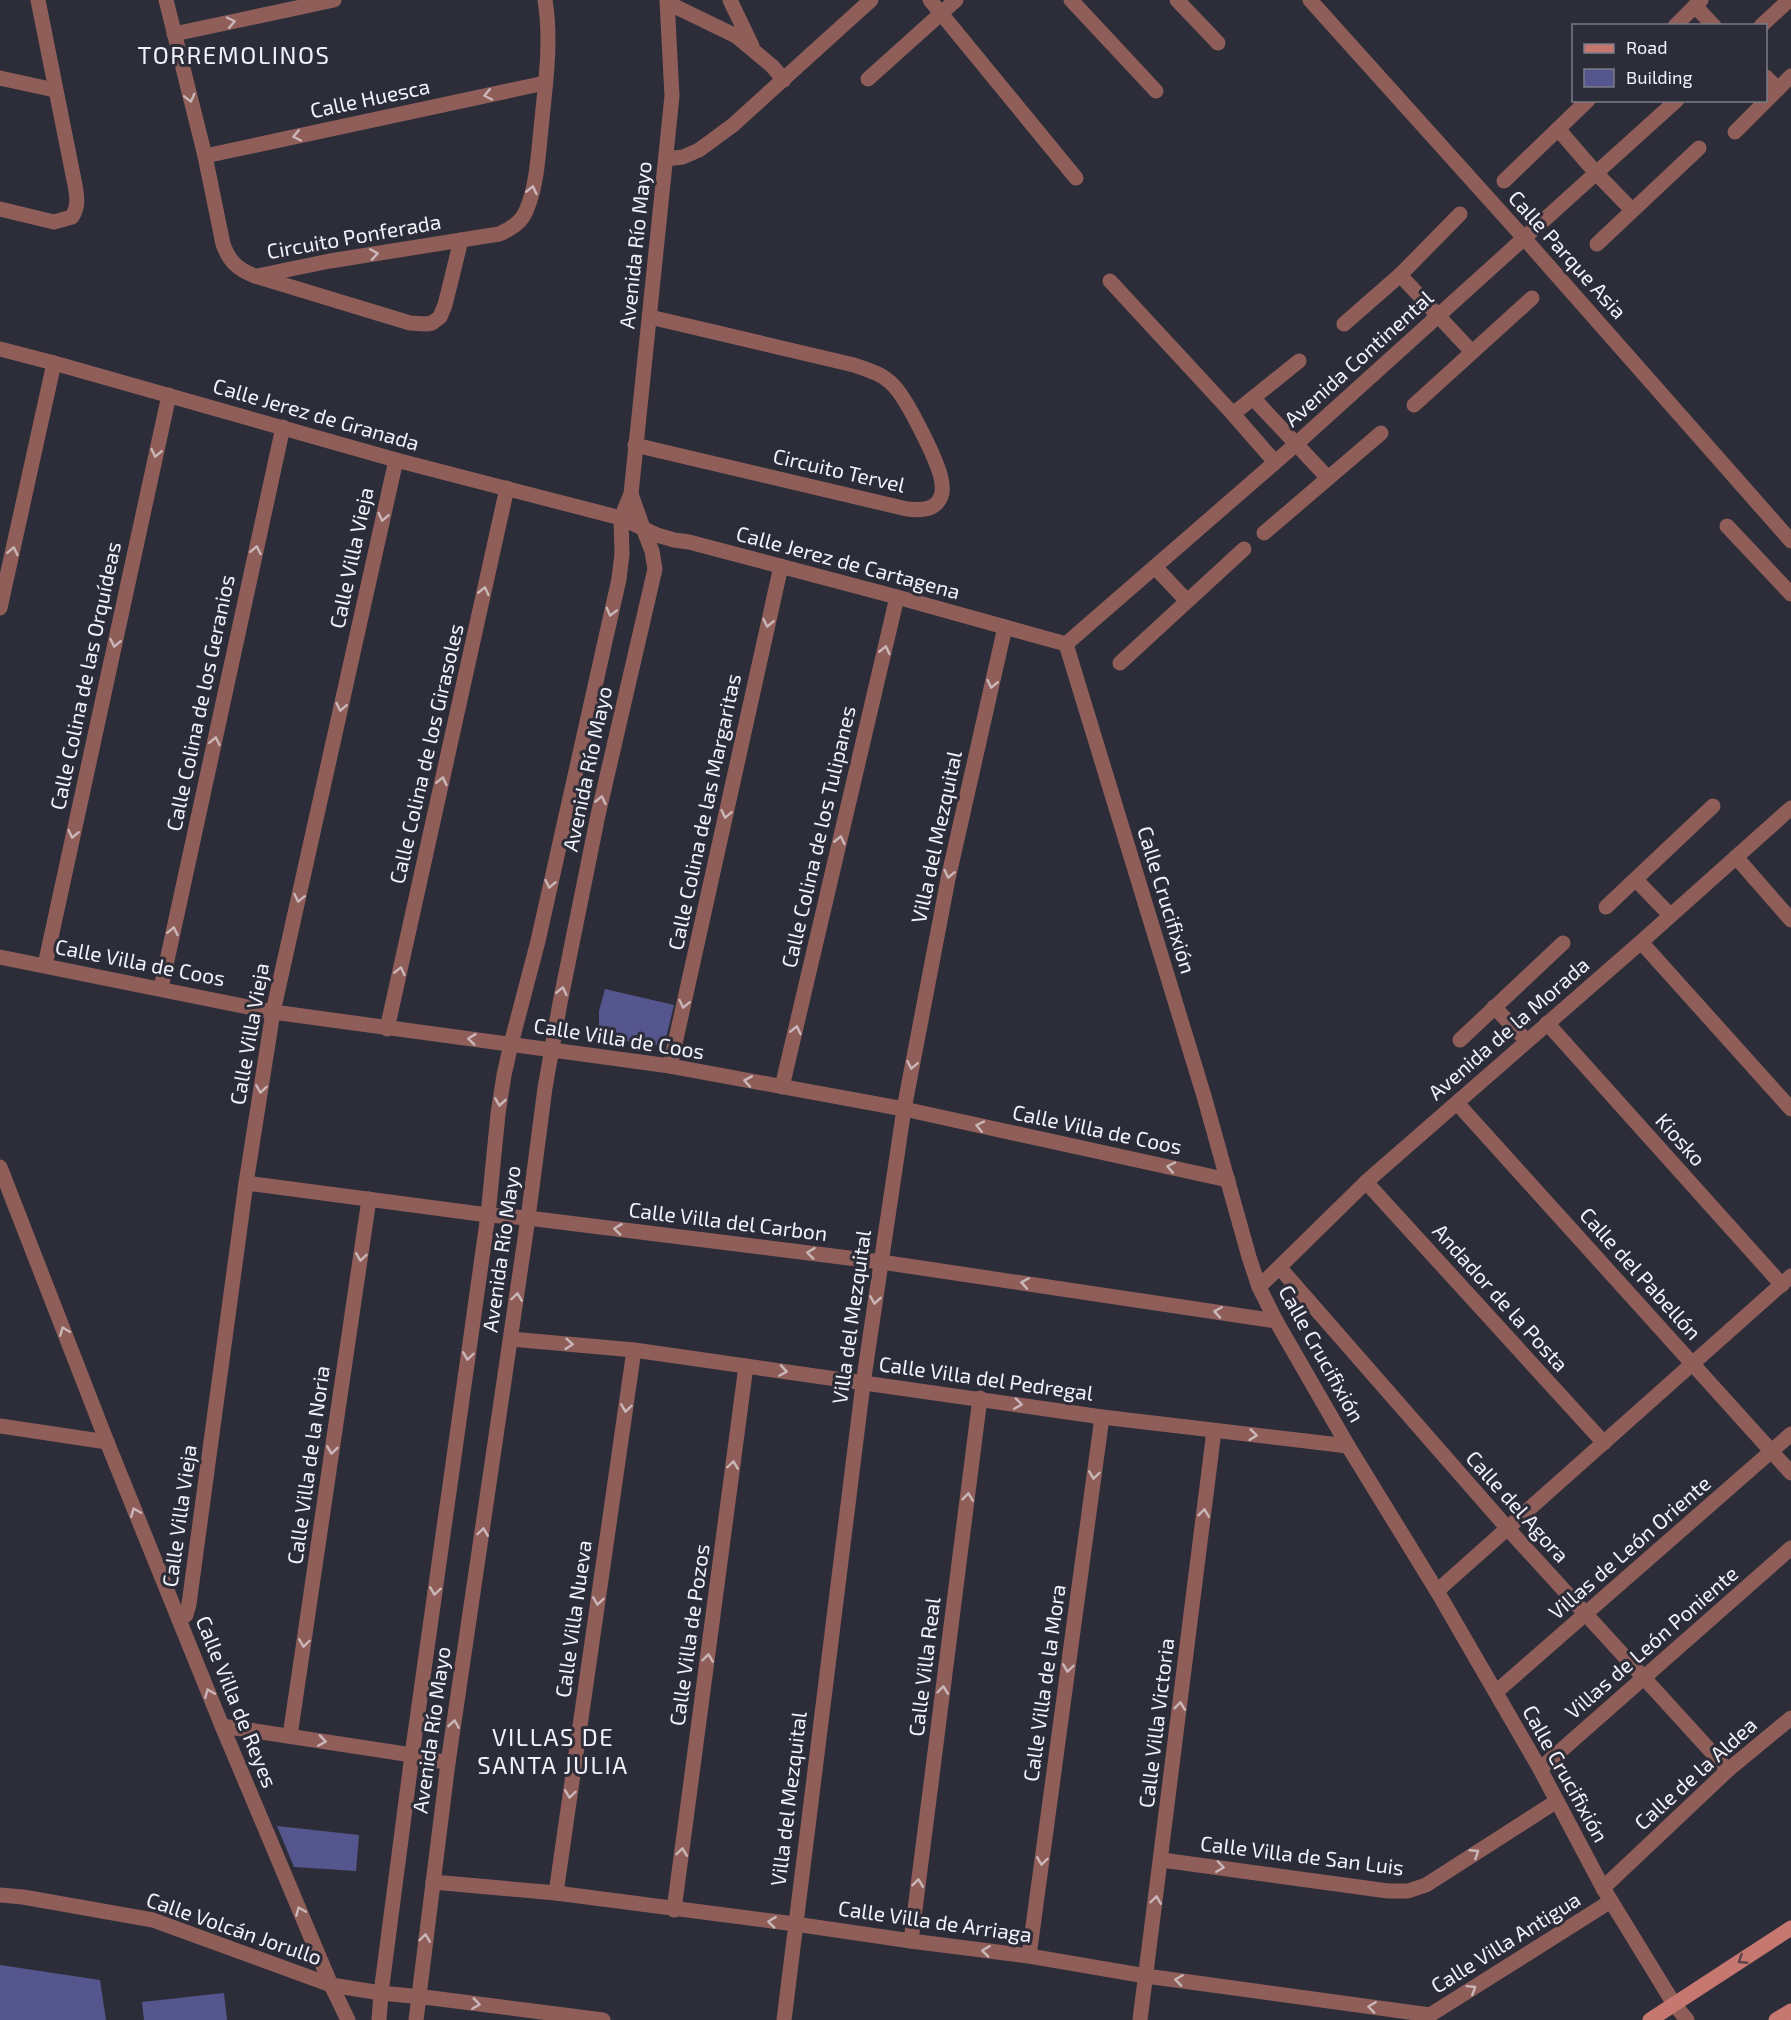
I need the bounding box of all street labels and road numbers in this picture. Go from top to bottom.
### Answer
street label: Calle Huesca [308,73,432,122]
street label: Avenida Río Mayo [613,160,656,330]
street label: Calle Parque Asia [1504,185,1632,323]
street label: Circuito Ponferada [265,208,443,263]
street label: Avenida Continental [1279,284,1438,431]
street label: Calle Jerez de Granada [211,372,422,455]
street label: Circuito Tervel [771,442,909,497]
street label: Calle Villa Vieja [323,485,379,631]
street label: Calle Jerez de Cartagena [734,520,963,603]
street label: Calle Colina de las Orquídeas [44,539,125,812]
street label: Calle Colina de los Geranios [160,572,239,833]
street label: Calle Colina de los Girasoles [383,621,468,886]
street label: Calle Colina de las Margaritas [662,671,745,952]
street label: Avenida Río Mayo [557,684,616,854]
street label: Calle Colina de los Tulipanes [775,703,860,970]
street label: Villa del Mezquital [905,747,966,925]
street label: Calle Crucifixión [1133,823,1202,976]
street label: Calle Villa de Coos [53,933,227,990]
street label: Avenida de la Morada [1422,951,1594,1105]
street label: Calle Villa Vieja [224,961,274,1107]
street label: Calle Villa de Coos [532,1012,706,1063]
street label: Calle Villa de Coos [1010,1098,1184,1159]
street label: Kiosko [1651,1107,1711,1171]
street label: Avenida Río Mayo [476,1164,525,1334]
street label: Calle Villa del Carbon [627,1196,829,1245]
street label: Calle del Pabellón [1575,1202,1707,1344]
street label: Andador de la Posta [1428,1218,1574,1376]
street label: Villa del Mezquital [826,1227,875,1406]
street label: Calle Crucifixión [1274,1280,1370,1426]
street label: Calle Villa del Pedregal [877,1350,1096,1405]
street label: Calle Villa de la Noria [281,1364,334,1566]
street label: Calle Villa Vieja [156,1443,202,1589]
street label: Calle del Agora [1461,1445,1575,1567]
street label: Villas de León Oriente [1543,1470,1715,1624]
street label: Calle Villa Nueva [549,1538,596,1699]
street label: Calle Villa de Pozos [663,1542,714,1727]
street label: Villas de León Poniente [1560,1560,1742,1724]
street label: Calle Villa de la Mora [1017,1583,1070,1783]
street label: Calle Villa Real [903,1595,945,1738]
street label: Calle Villa de Reyes [192,1612,283,1791]
street label: Calle Villa Victoria [1133,1636,1178,1809]
street label: Avenida Río Mayo [406,1645,455,1815]
street label: Calle Crucifixión [1518,1700,1614,1846]
street label: Villa del Mezquital [764,1709,811,1888]
street label: Calle de la Aldea [1629,1711,1761,1834]
street label: Calle Villa de San Luis [1199,1830,1405,1879]
street label: Calle Volcán Jorullo [144,1886,325,1969]
street label: Calle Villa Antigua [1426,1886,1584,1998]
street label: Calle Villa de Arriaga [837,1895,1034,1946]

